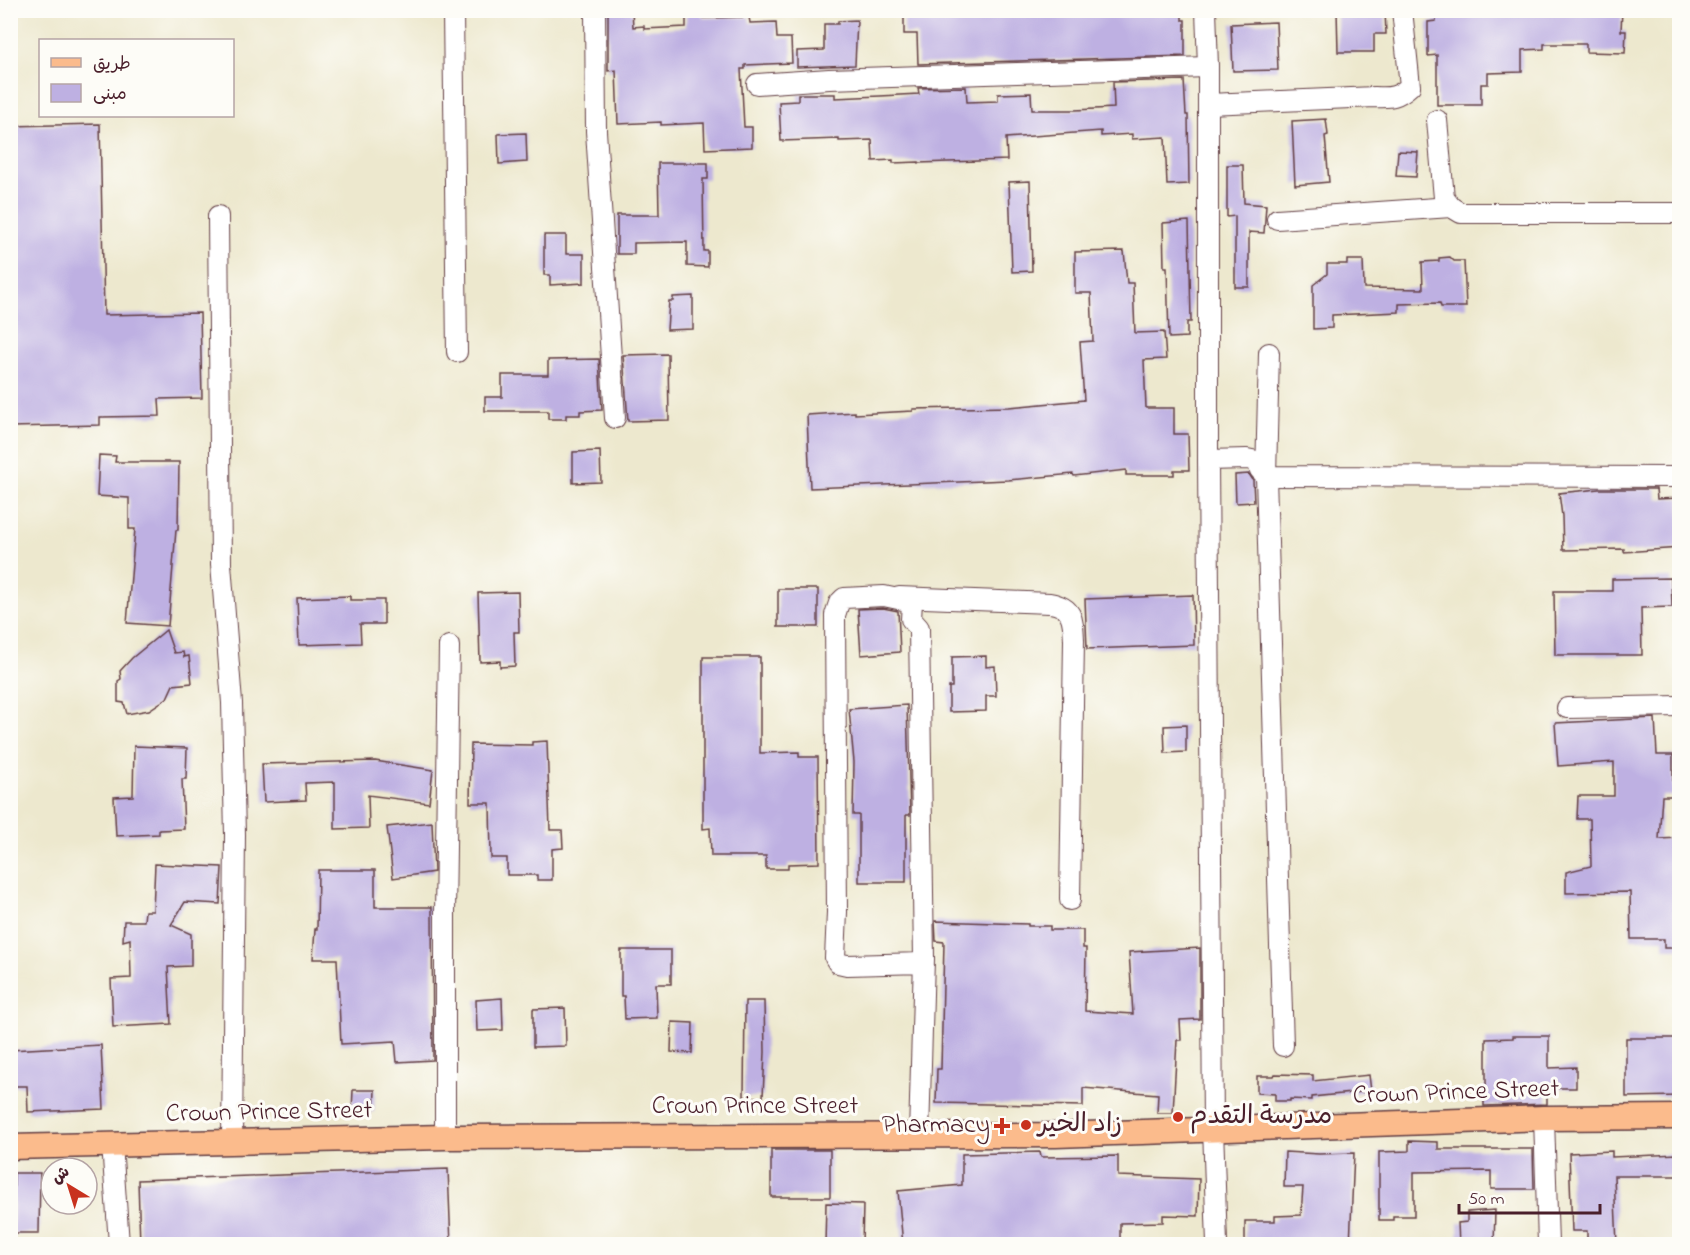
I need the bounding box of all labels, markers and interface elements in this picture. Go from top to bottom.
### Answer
legend [39,39,234,117]
text: طريق [93,52,131,78]
text: مبنى [93,82,127,108]
street label: Crown Prince Street [1352,1070,1560,1116]
street label: Crown Prince Street [652,1088,859,1126]
street label: Crown Prince Street [165,1092,373,1134]
place label: مدرسة التقدم [1190,1098,1332,1136]
place label: زاد الخير [1036,1106,1122,1144]
place label: Pharmacy [882,1107,990,1145]
marker: مدرسة التقدم [1171,1110,1185,1124]
marker: زاد الخير [1019,1118,1033,1132]
marker: Pharmacy [995,1119,1009,1133]
north arrow [39,1156,99,1216]
text: ش [47,1161,75,1191]
scale bar [1459,1177,1600,1215]
text: 50 m [1468,1187,1505,1213]

